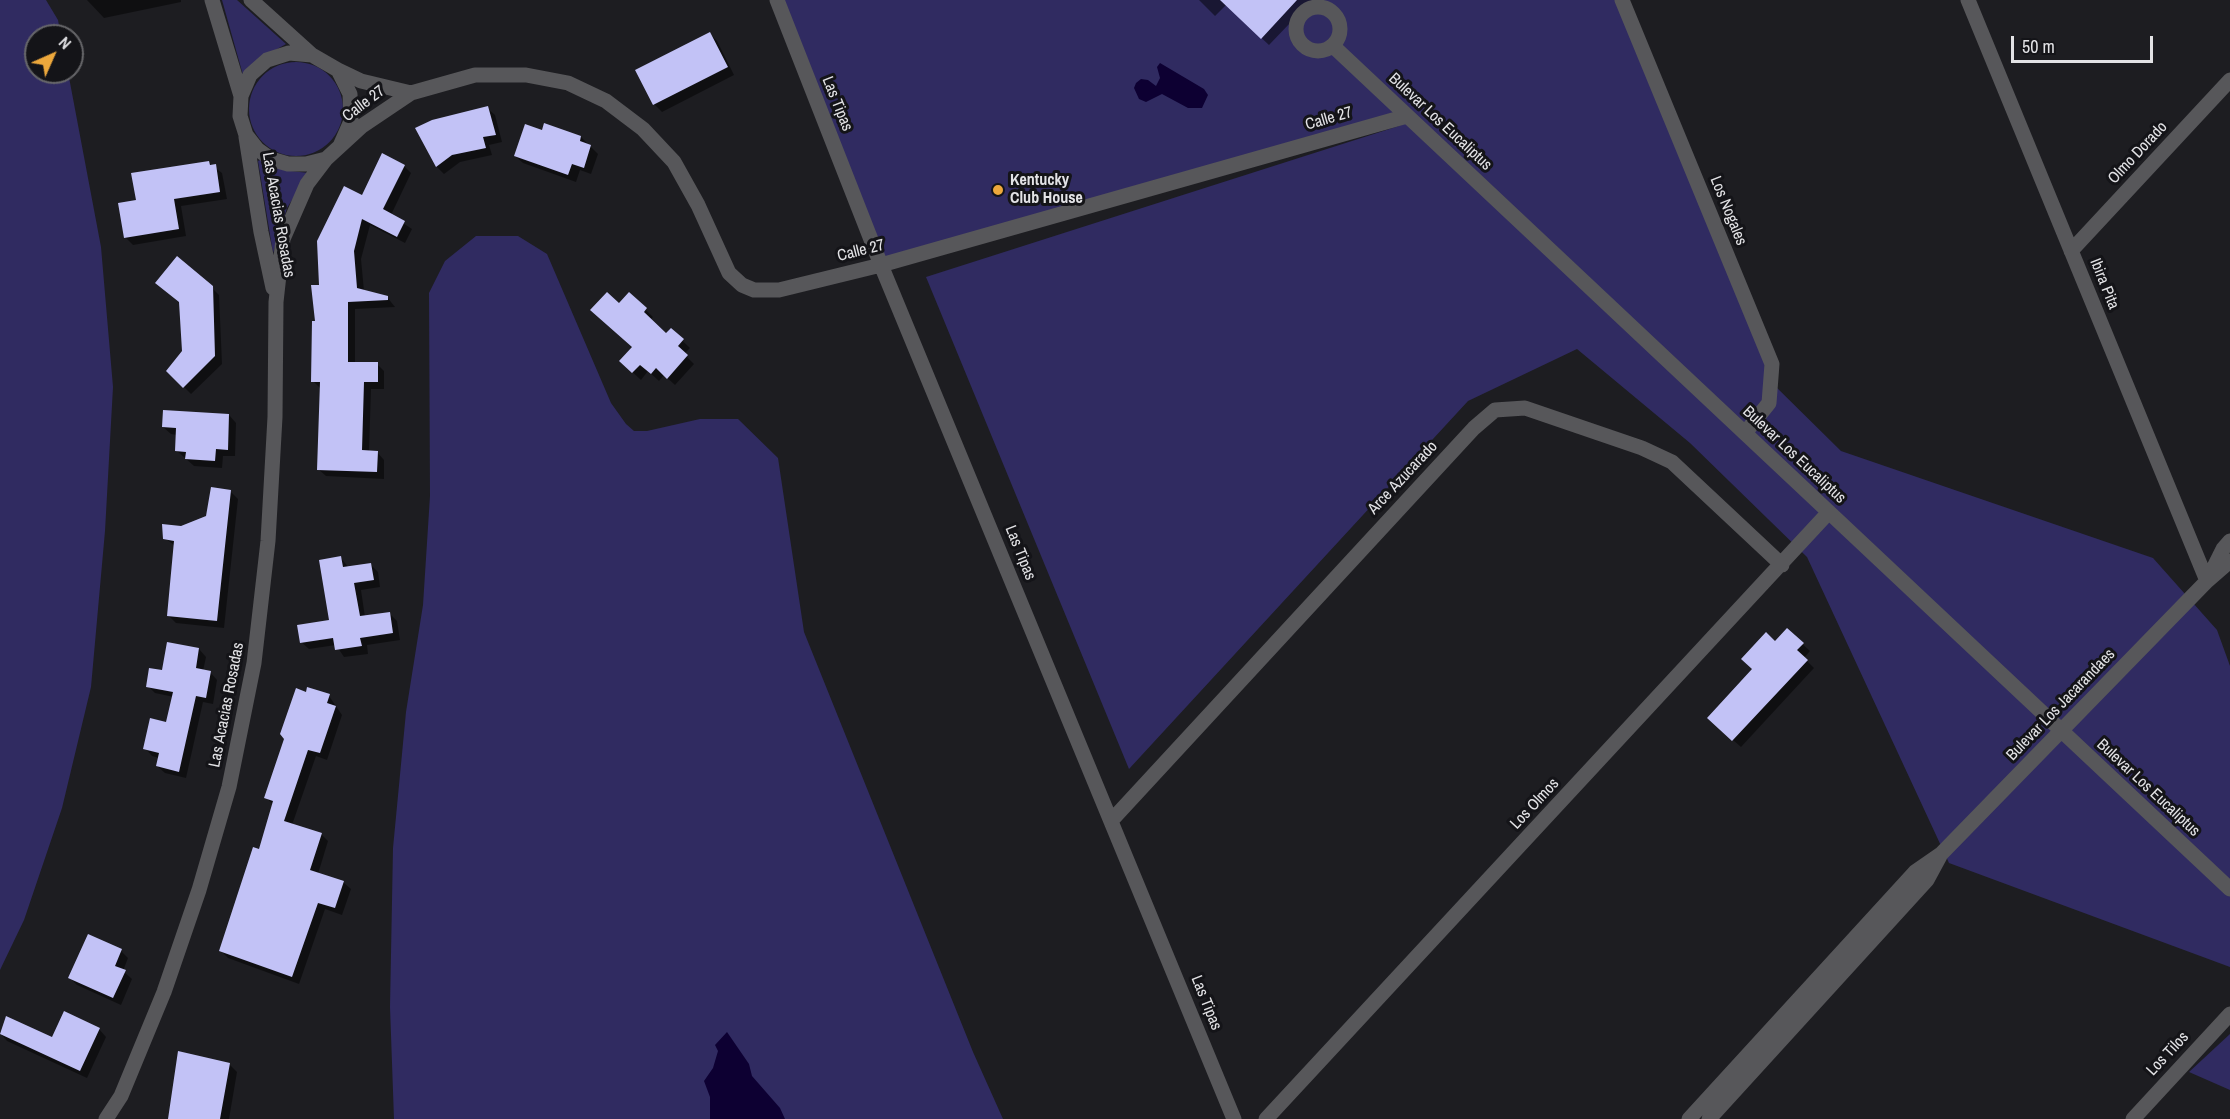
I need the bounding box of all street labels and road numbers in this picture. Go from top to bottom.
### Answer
street label: Bulevar Los Eucaliptus [1384,69,1496,175]
street label: Las Tipas [817,74,857,134]
street label: Calle 27 [339,82,389,126]
street label: Calle 27 [1303,103,1355,135]
street label: Olmo Dorado [2104,118,2172,188]
street label: Las Acacias Rosadas [258,151,298,279]
street label: Los Nogales [1705,174,1751,248]
street label: Calle 27 [835,236,887,266]
street label: Ibira Pita [2085,256,2123,312]
street label: Bulevar Los Eucaliptus [1738,402,1850,508]
street label: Arce Azucarado [1364,437,1442,519]
street label: Las Tipas [1000,523,1040,583]
street label: Las Acacias Rosadas [205,641,249,769]
street label: Bulevar Los Jacarandaes [2003,645,2119,765]
street label: Bulevar Los Eucaliptus [2092,735,2204,841]
street label: Los Olmos [1507,775,1563,833]
street label: Las Tipas [1186,973,1226,1033]
street label: Los Tilos [2143,1028,2193,1080]

